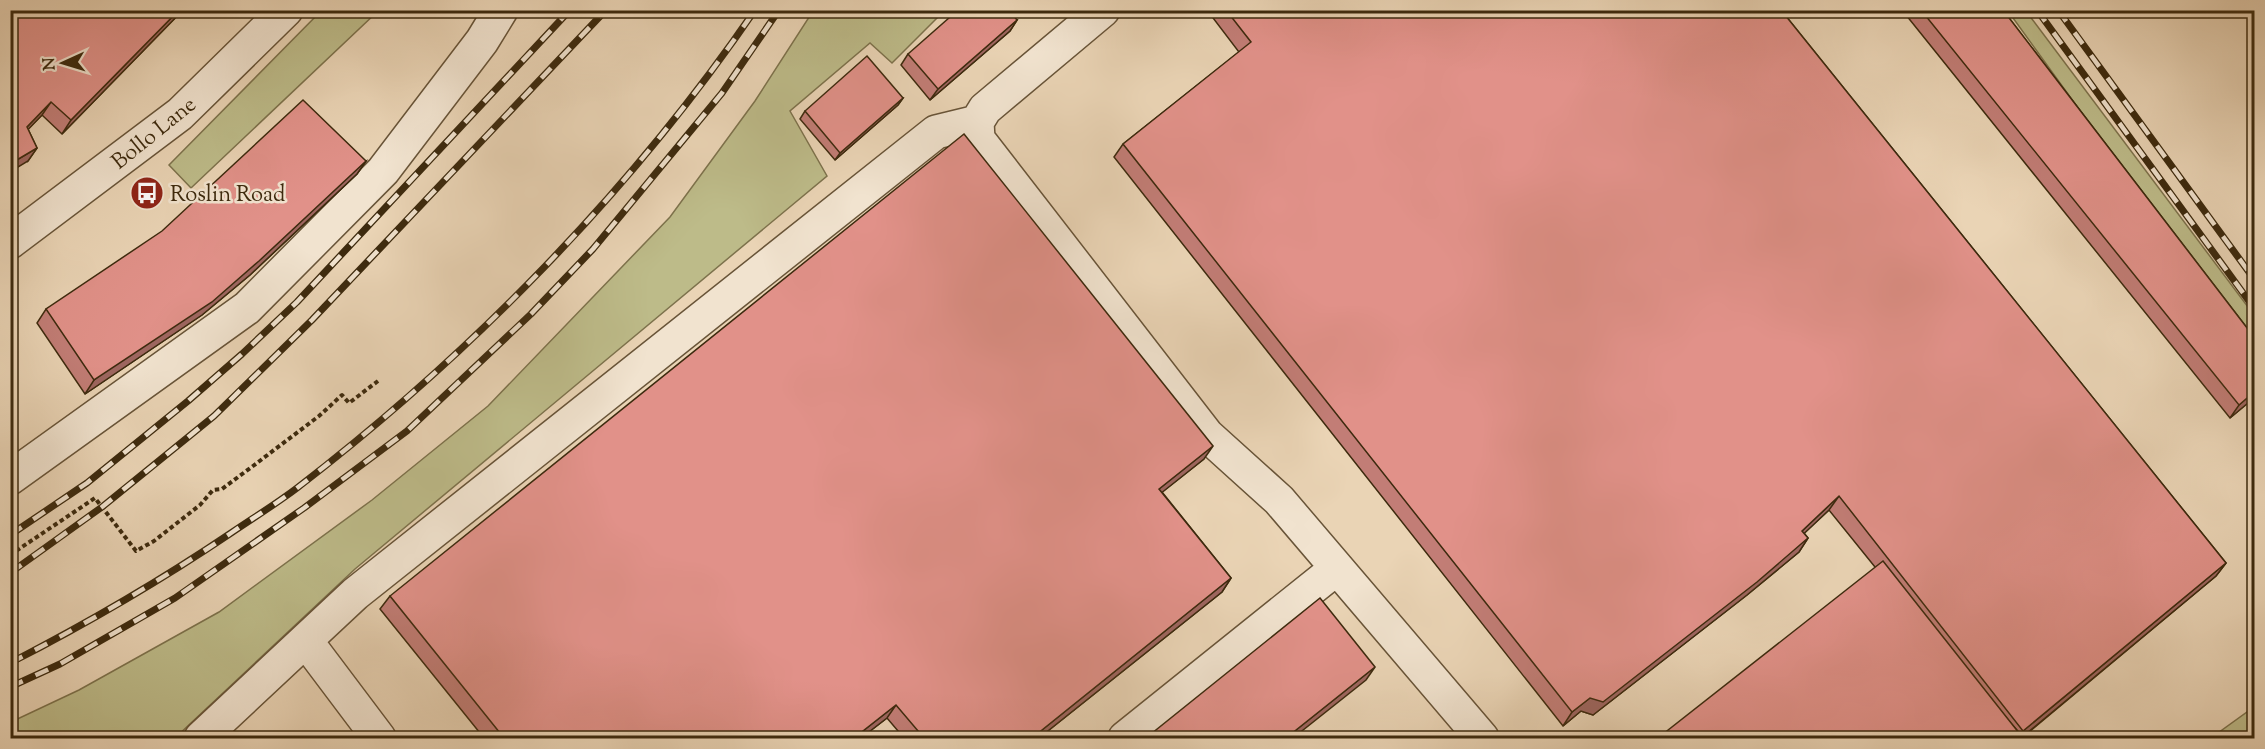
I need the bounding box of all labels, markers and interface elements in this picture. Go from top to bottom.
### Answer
north arrow [33,33,93,93]
text: N [39,56,62,71]
street label: Bollo Lane [106,90,204,179]
bus stop icon: Roslin Road [129,175,165,211]
place label: Roslin Road [170,180,285,212]

